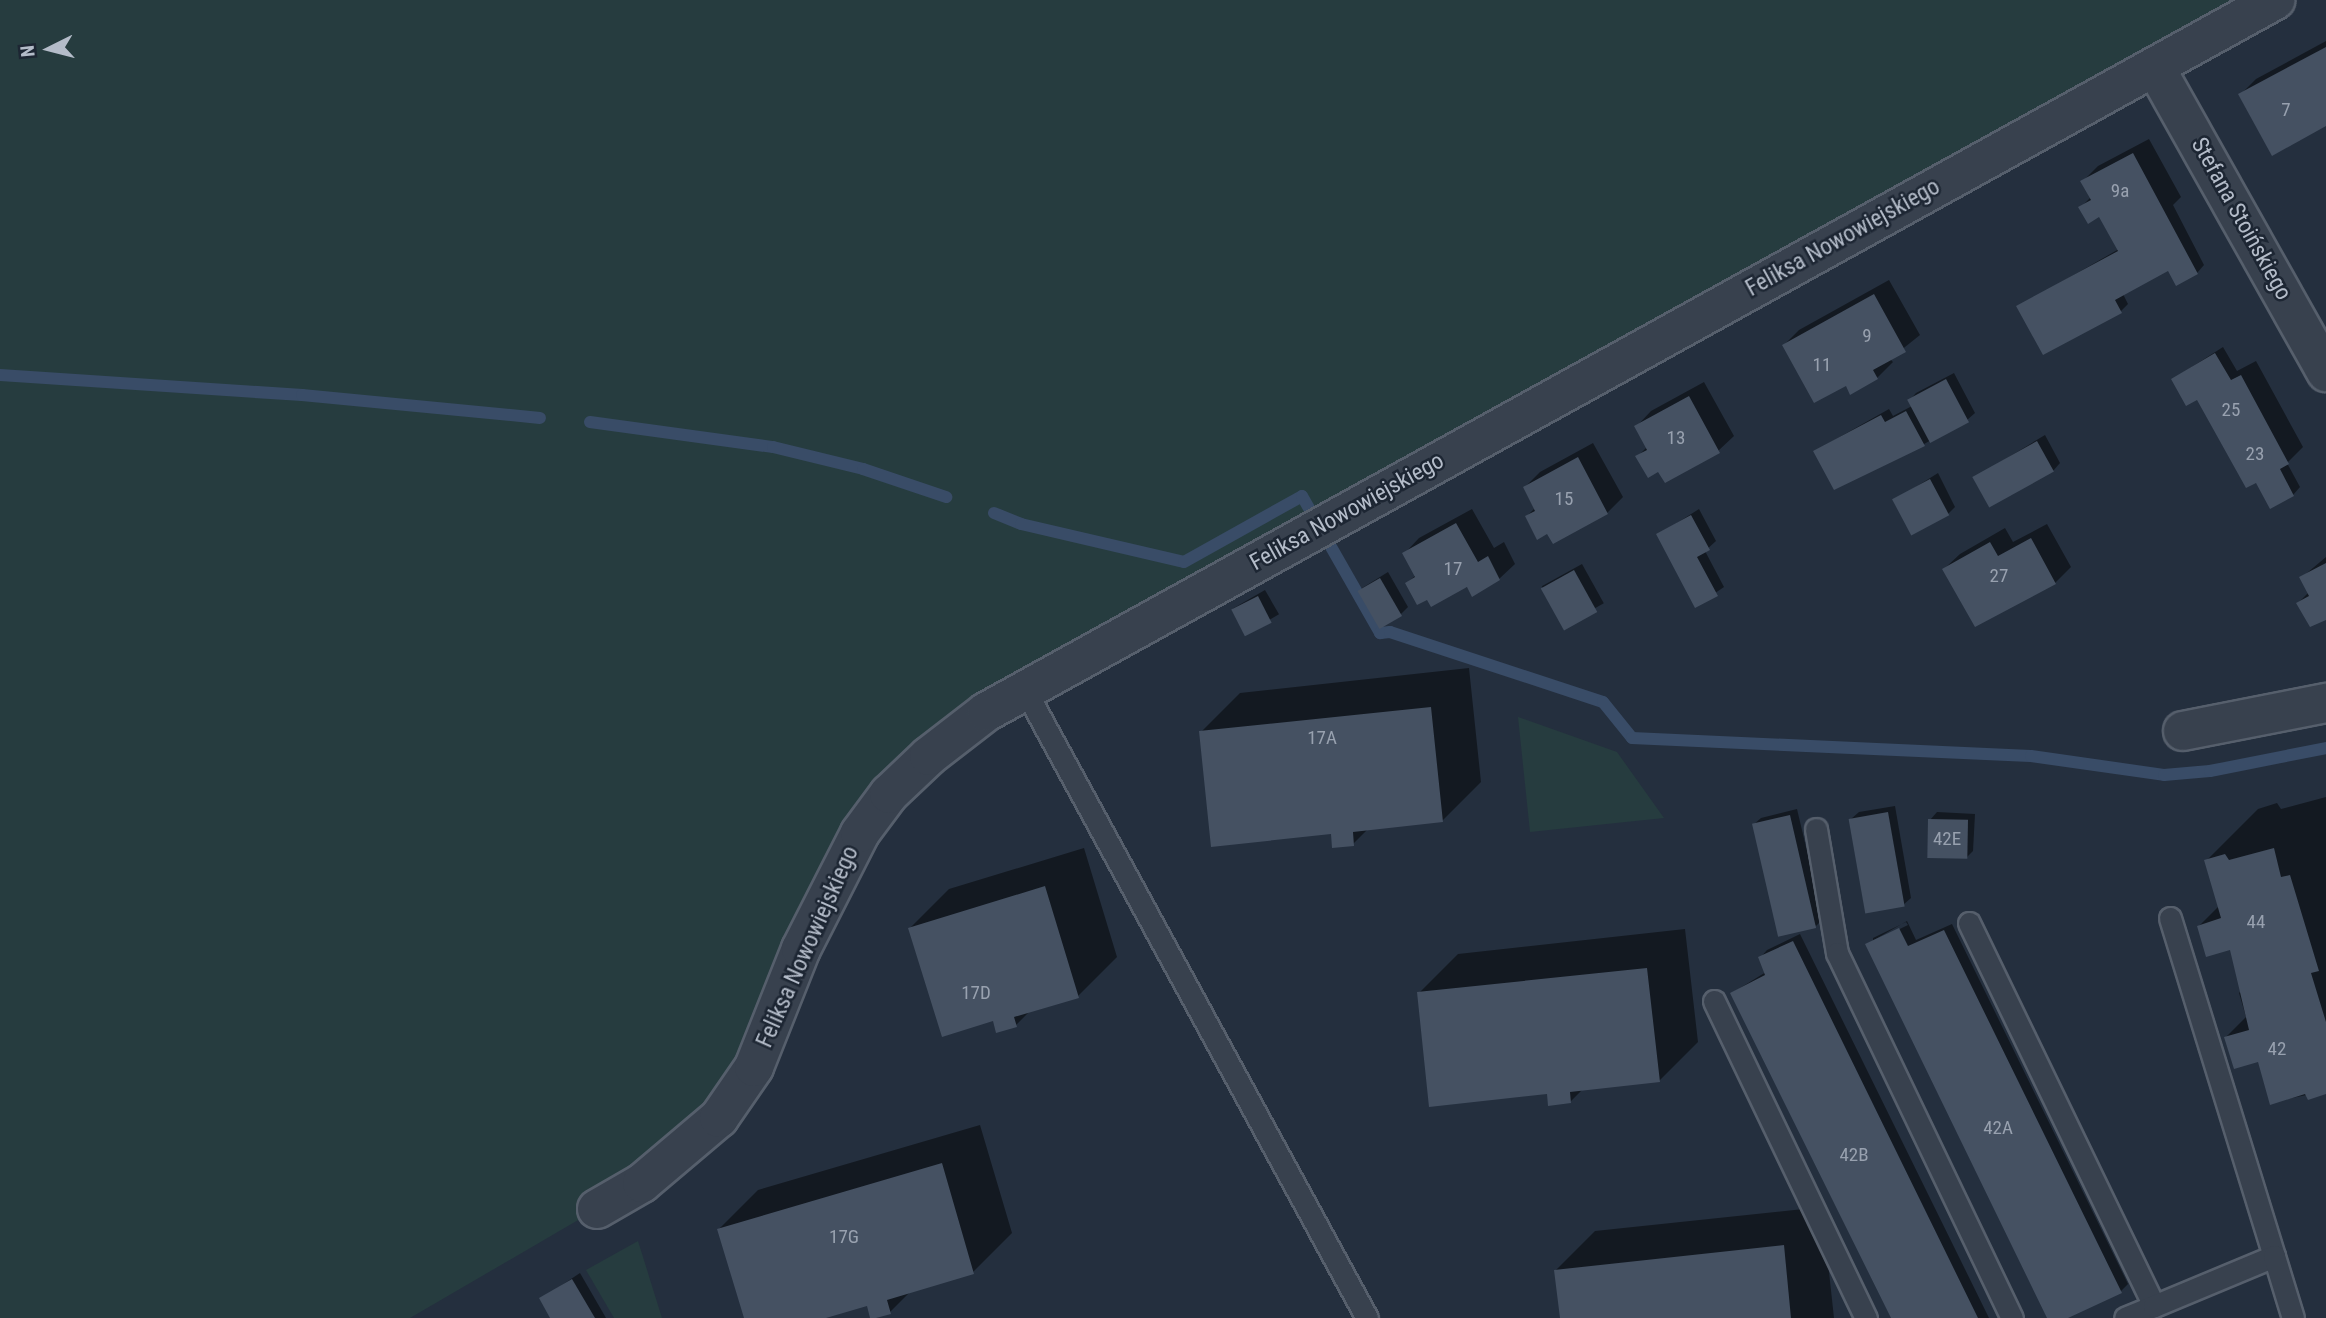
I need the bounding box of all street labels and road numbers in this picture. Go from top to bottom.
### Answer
street label: Stefana Stoińskiego [2185,133,2297,305]
street label: Feliksa Nowowiejskiego [1741,173,1945,303]
street label: Feliksa Nowowiejskiego [1245,447,1449,577]
street label: Feliksa Nowowiejskiego [751,842,865,1052]

